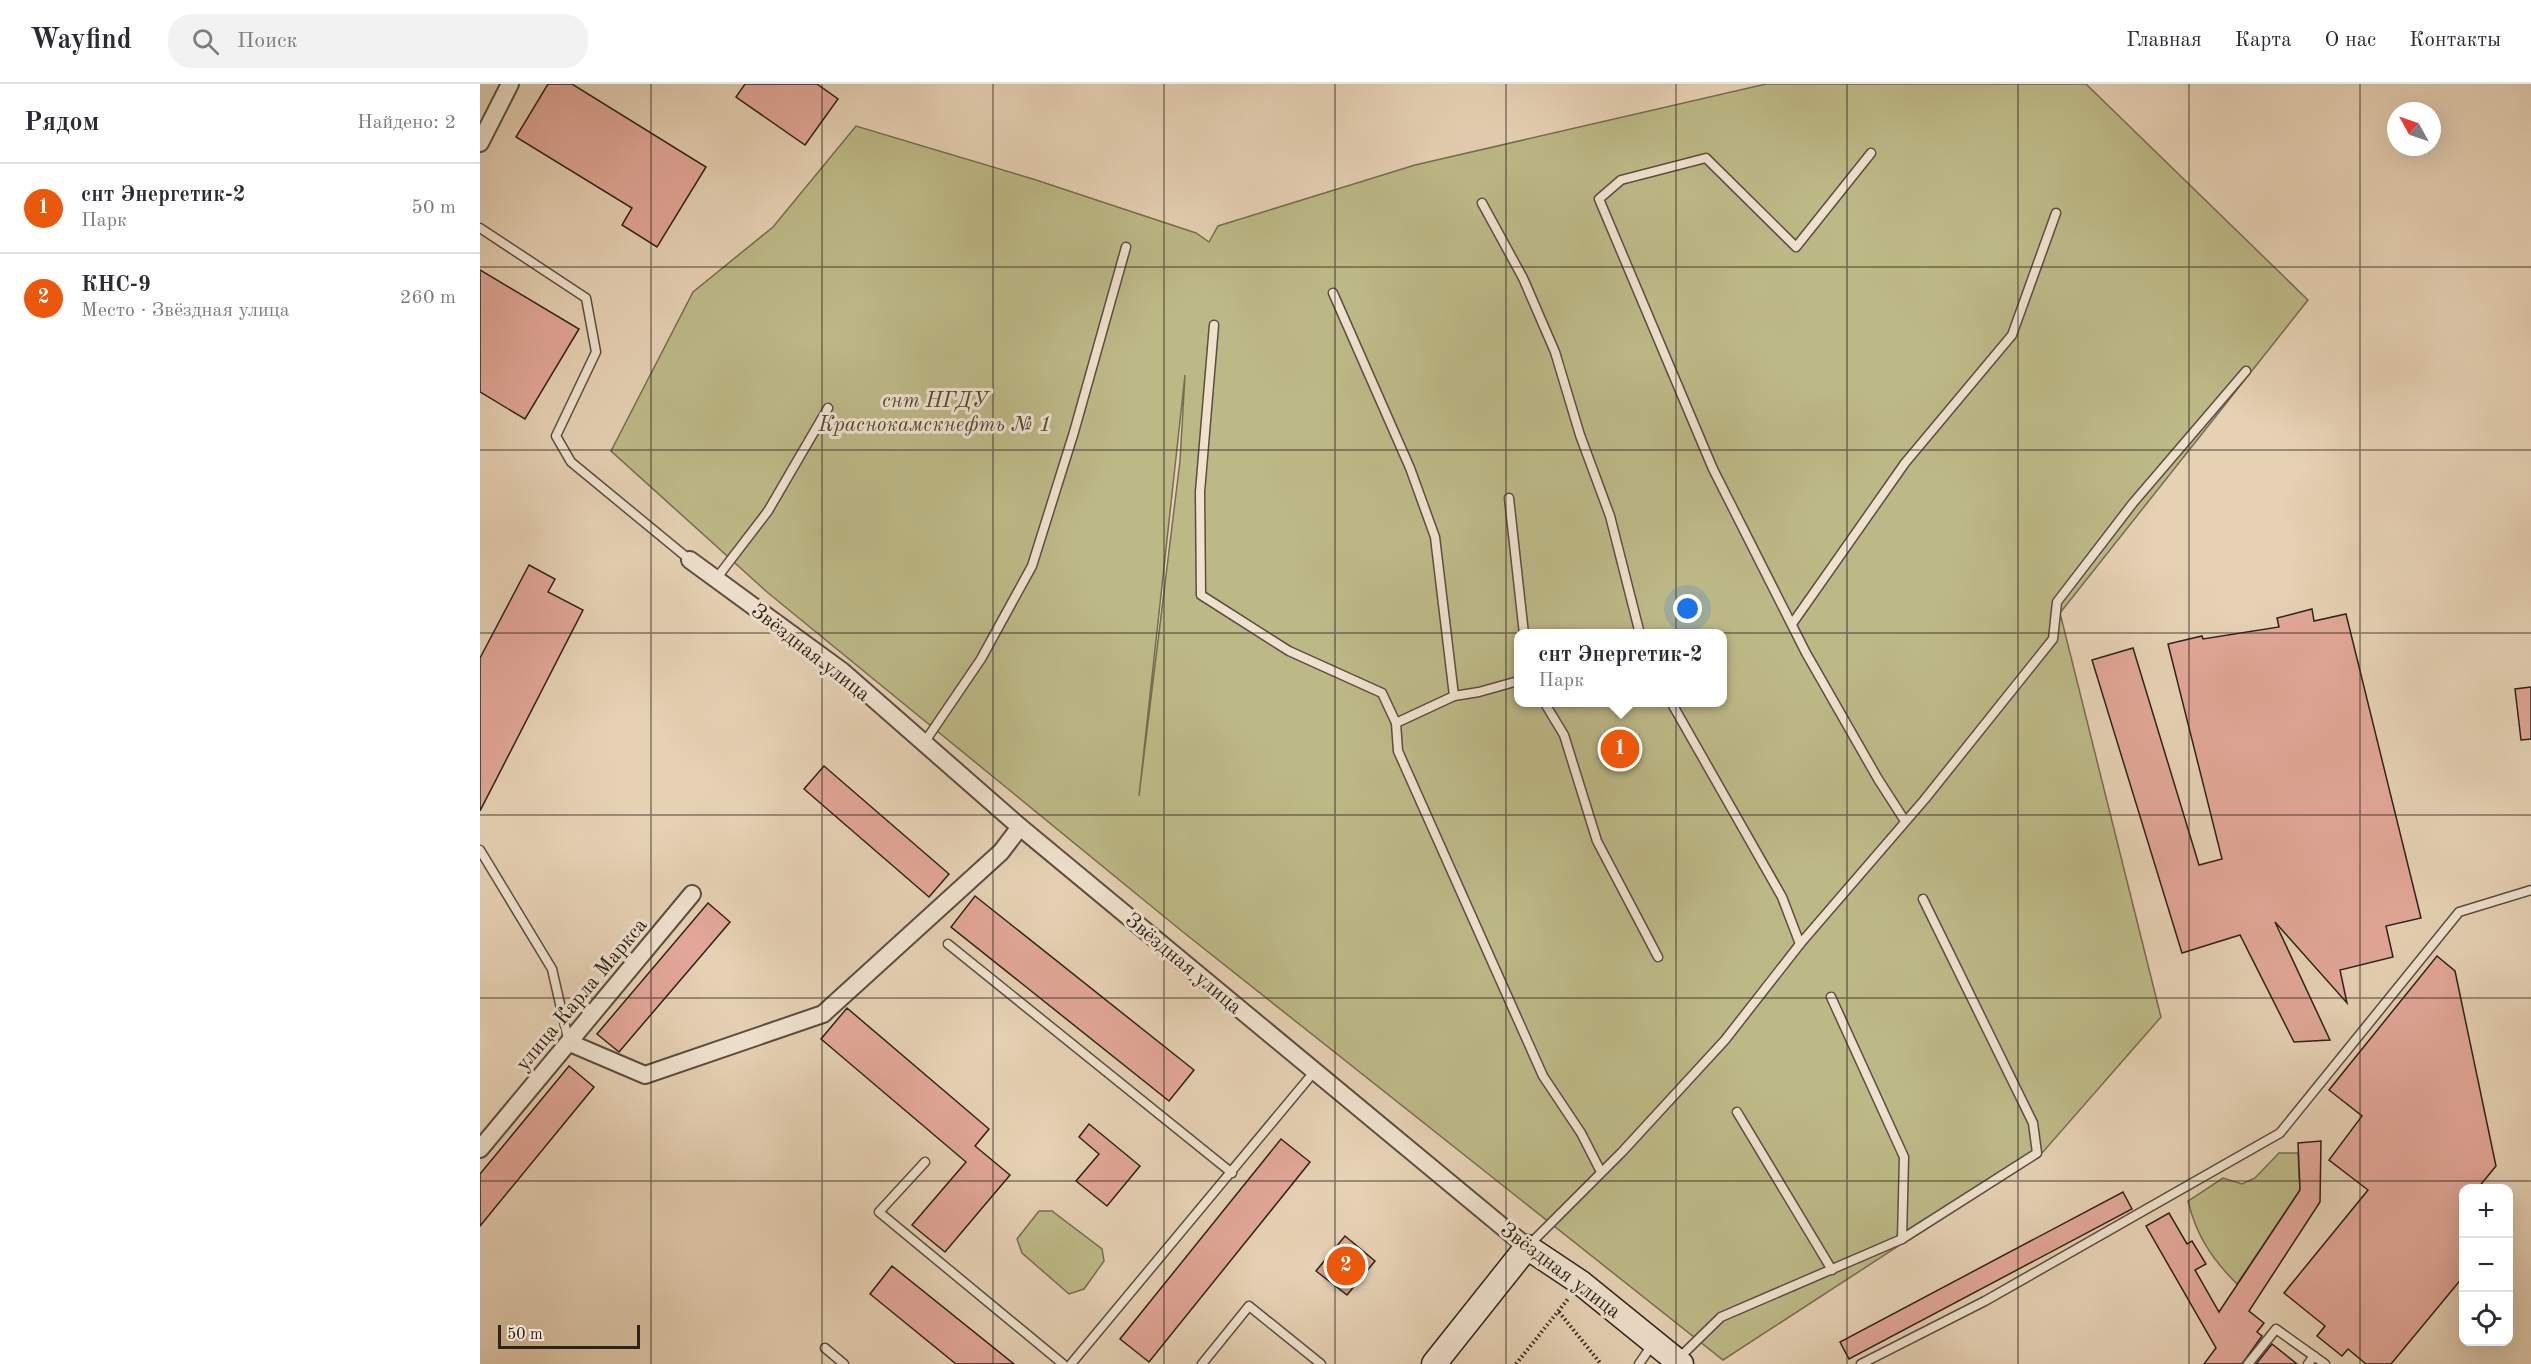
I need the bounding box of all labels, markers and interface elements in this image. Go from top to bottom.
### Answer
search box [168,14,588,68]
icon: search [189,25,222,58]
text: Wayfind [30,27,132,55]
text: Поиск [237,30,298,52]
text: Главная [2126,30,2202,51]
text: Карта [2235,30,2292,51]
text: О нас [2325,30,2376,51]
text: Контакты [2409,30,2501,51]
north arrow [2387,102,2441,156]
text: Рядом [24,110,99,136]
text: Найдено: 2 [357,113,456,133]
text: снт Энергетик-2 [81,184,246,206]
text: 1 [38,198,49,218]
text: 50 m [411,198,456,218]
text: Парк [81,211,127,231]
text: КНС-9 [81,274,151,296]
text: 2 [38,288,49,308]
text: 260 m [400,288,456,308]
text: Место · Звёздная улица [81,301,290,321]
park label: снт НГДУ Краснокамскнефть № 1 [818,391,1051,436]
your location [1673,594,1702,623]
street label: Звёздная улица [747,600,874,706]
popup [1514,629,1727,707]
text: снт Энергетик-2 [1538,644,1703,666]
text: Парк [1538,671,1584,691]
pin: 1 [1600,726,1640,772]
street label: Звёздная улица [1121,910,1245,1019]
street label: улица Карла Маркса [512,915,652,1075]
map controls [2459,1184,2513,1346]
button: + [2459,1184,2513,1238]
street label: Звёздная улица [1496,1219,1624,1323]
button: − [2459,1238,2513,1292]
pin: 2 [1326,1244,1366,1288]
button: locate [2459,1292,2513,1346]
scale bar [498,1322,640,1350]
text: 50 m [507,1327,543,1343]

